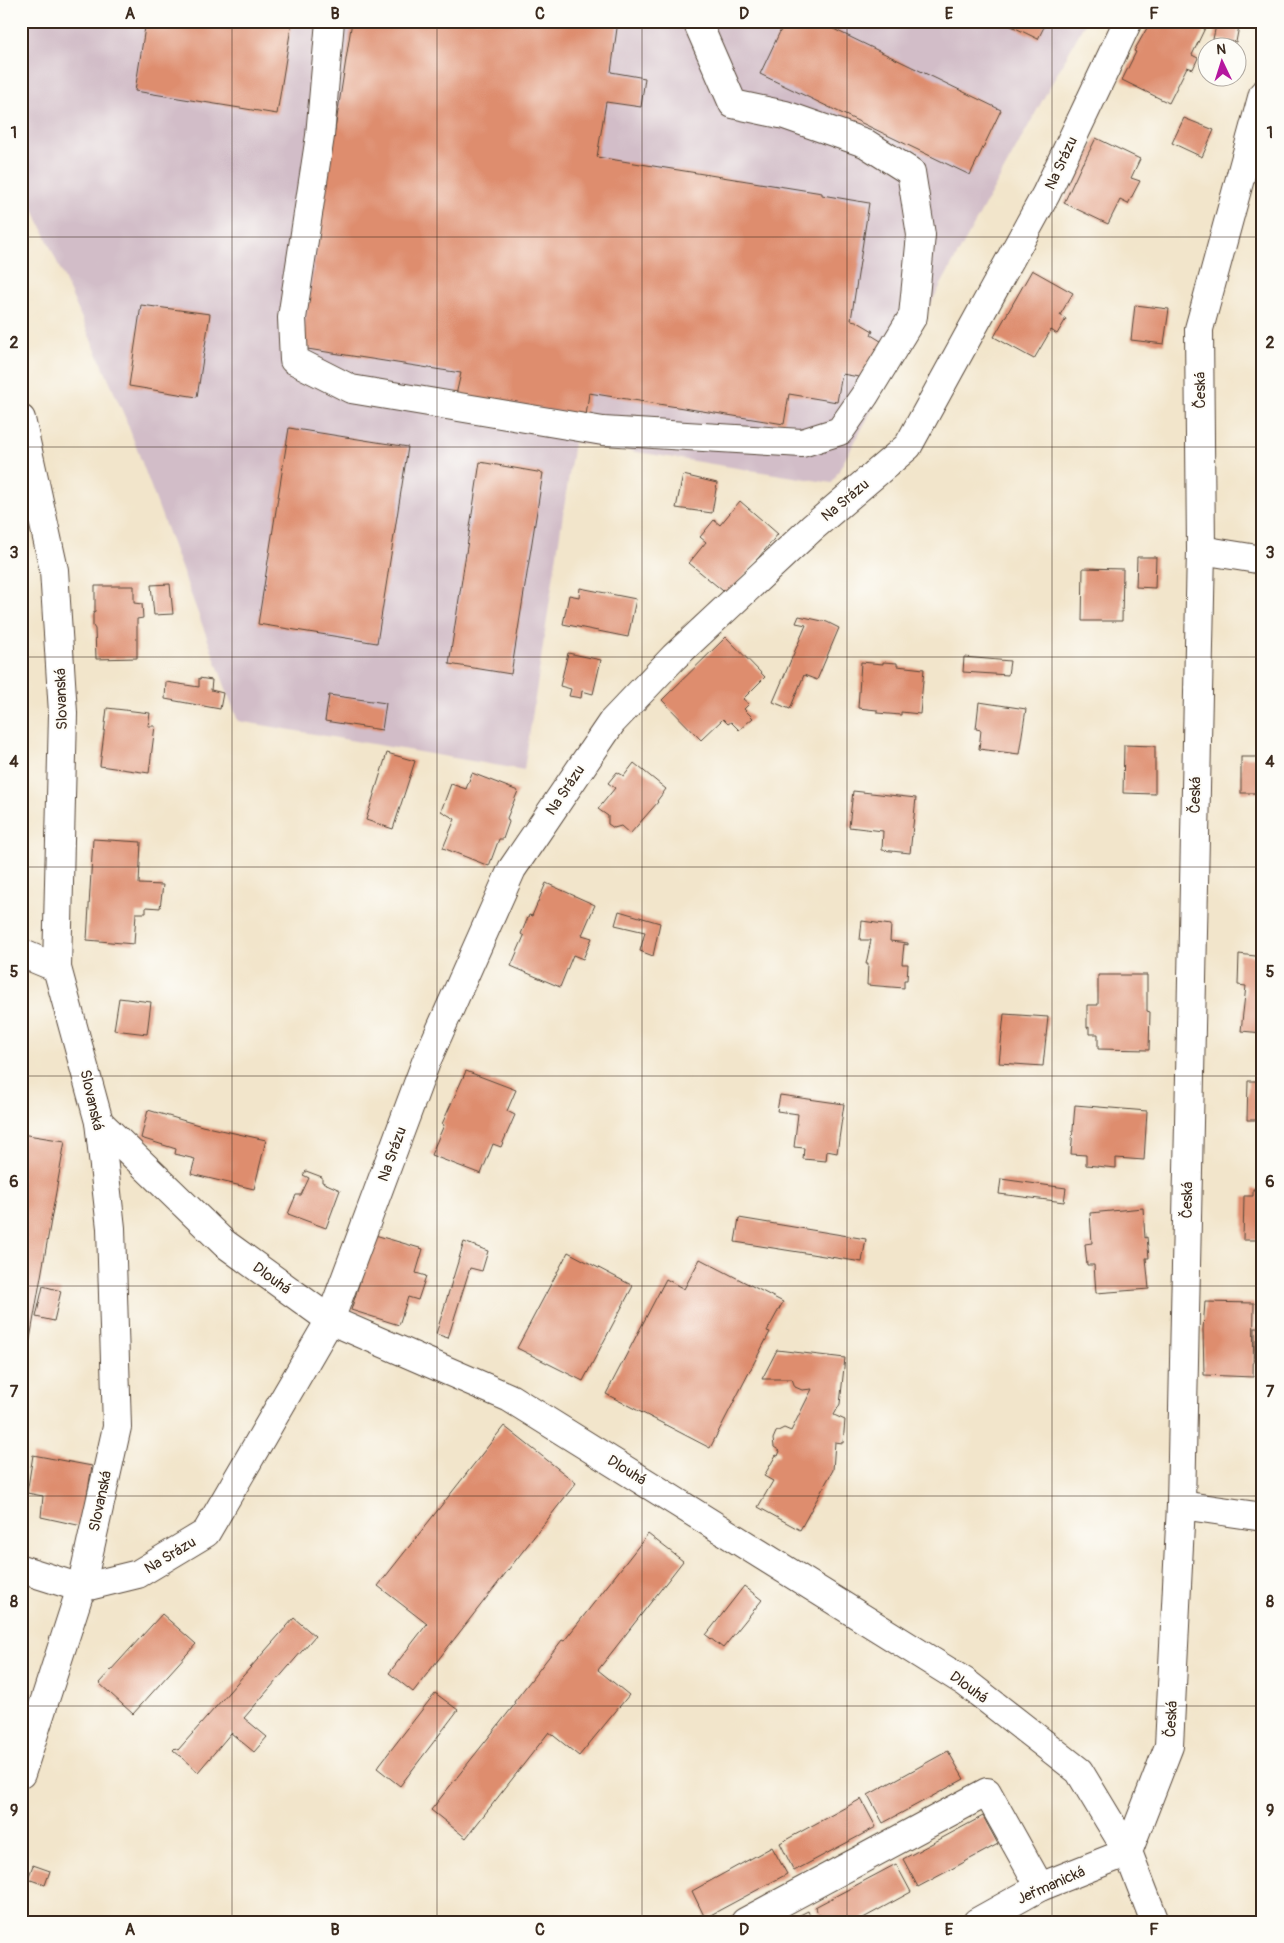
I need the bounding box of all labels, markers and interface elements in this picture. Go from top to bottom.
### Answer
text: A [125,4,136,24]
text: B [330,4,340,24]
text: C [535,4,545,24]
text: D [739,4,749,24]
text: E [945,4,954,24]
text: F [1149,4,1159,24]
north arrow [1196,38,1246,88]
text: N [1216,41,1226,58]
text: 1 [11,123,17,143]
text: 1 [1267,123,1273,143]
street label: Na Srázu [1041,133,1082,193]
text: 2 [10,333,19,353]
text: 2 [1266,333,1275,353]
street label: Česká [1191,372,1210,408]
street label: Na Srázu [817,475,873,526]
text: 3 [10,543,19,563]
text: 3 [1266,543,1275,563]
street label: Slovanská [51,668,72,730]
text: 4 [9,752,19,772]
text: 4 [1265,752,1275,772]
street label: Na Srázu [542,761,589,819]
street label: Česká [1186,776,1205,814]
text: 5 [10,962,19,982]
text: 5 [1266,962,1275,982]
street label: Slovanská [75,1068,108,1132]
street label: Na Srázu [374,1124,411,1184]
text: 6 [9,1172,19,1192]
text: 6 [1265,1172,1275,1192]
street label: Česká [1178,1181,1197,1219]
street label: Dlouhá [249,1258,295,1299]
text: 7 [10,1382,19,1402]
text: 7 [1266,1382,1275,1402]
street label: Dlouhá [604,1451,650,1490]
street label: Slovanská [85,1469,116,1533]
street label: Na Srázu [141,1533,200,1578]
text: 8 [10,1592,18,1612]
text: 8 [1266,1592,1274,1612]
street label: Dlouhá [946,1667,992,1708]
street label: Česká [1161,1700,1182,1738]
text: 9 [10,1801,18,1821]
text: 9 [1266,1801,1274,1821]
street label: Jeřmanická [1014,1862,1088,1909]
text: A [125,1920,136,1940]
text: B [330,1920,340,1940]
text: C [535,1920,545,1940]
text: D [739,1920,749,1940]
text: E [945,1920,954,1940]
text: F [1149,1920,1159,1940]

